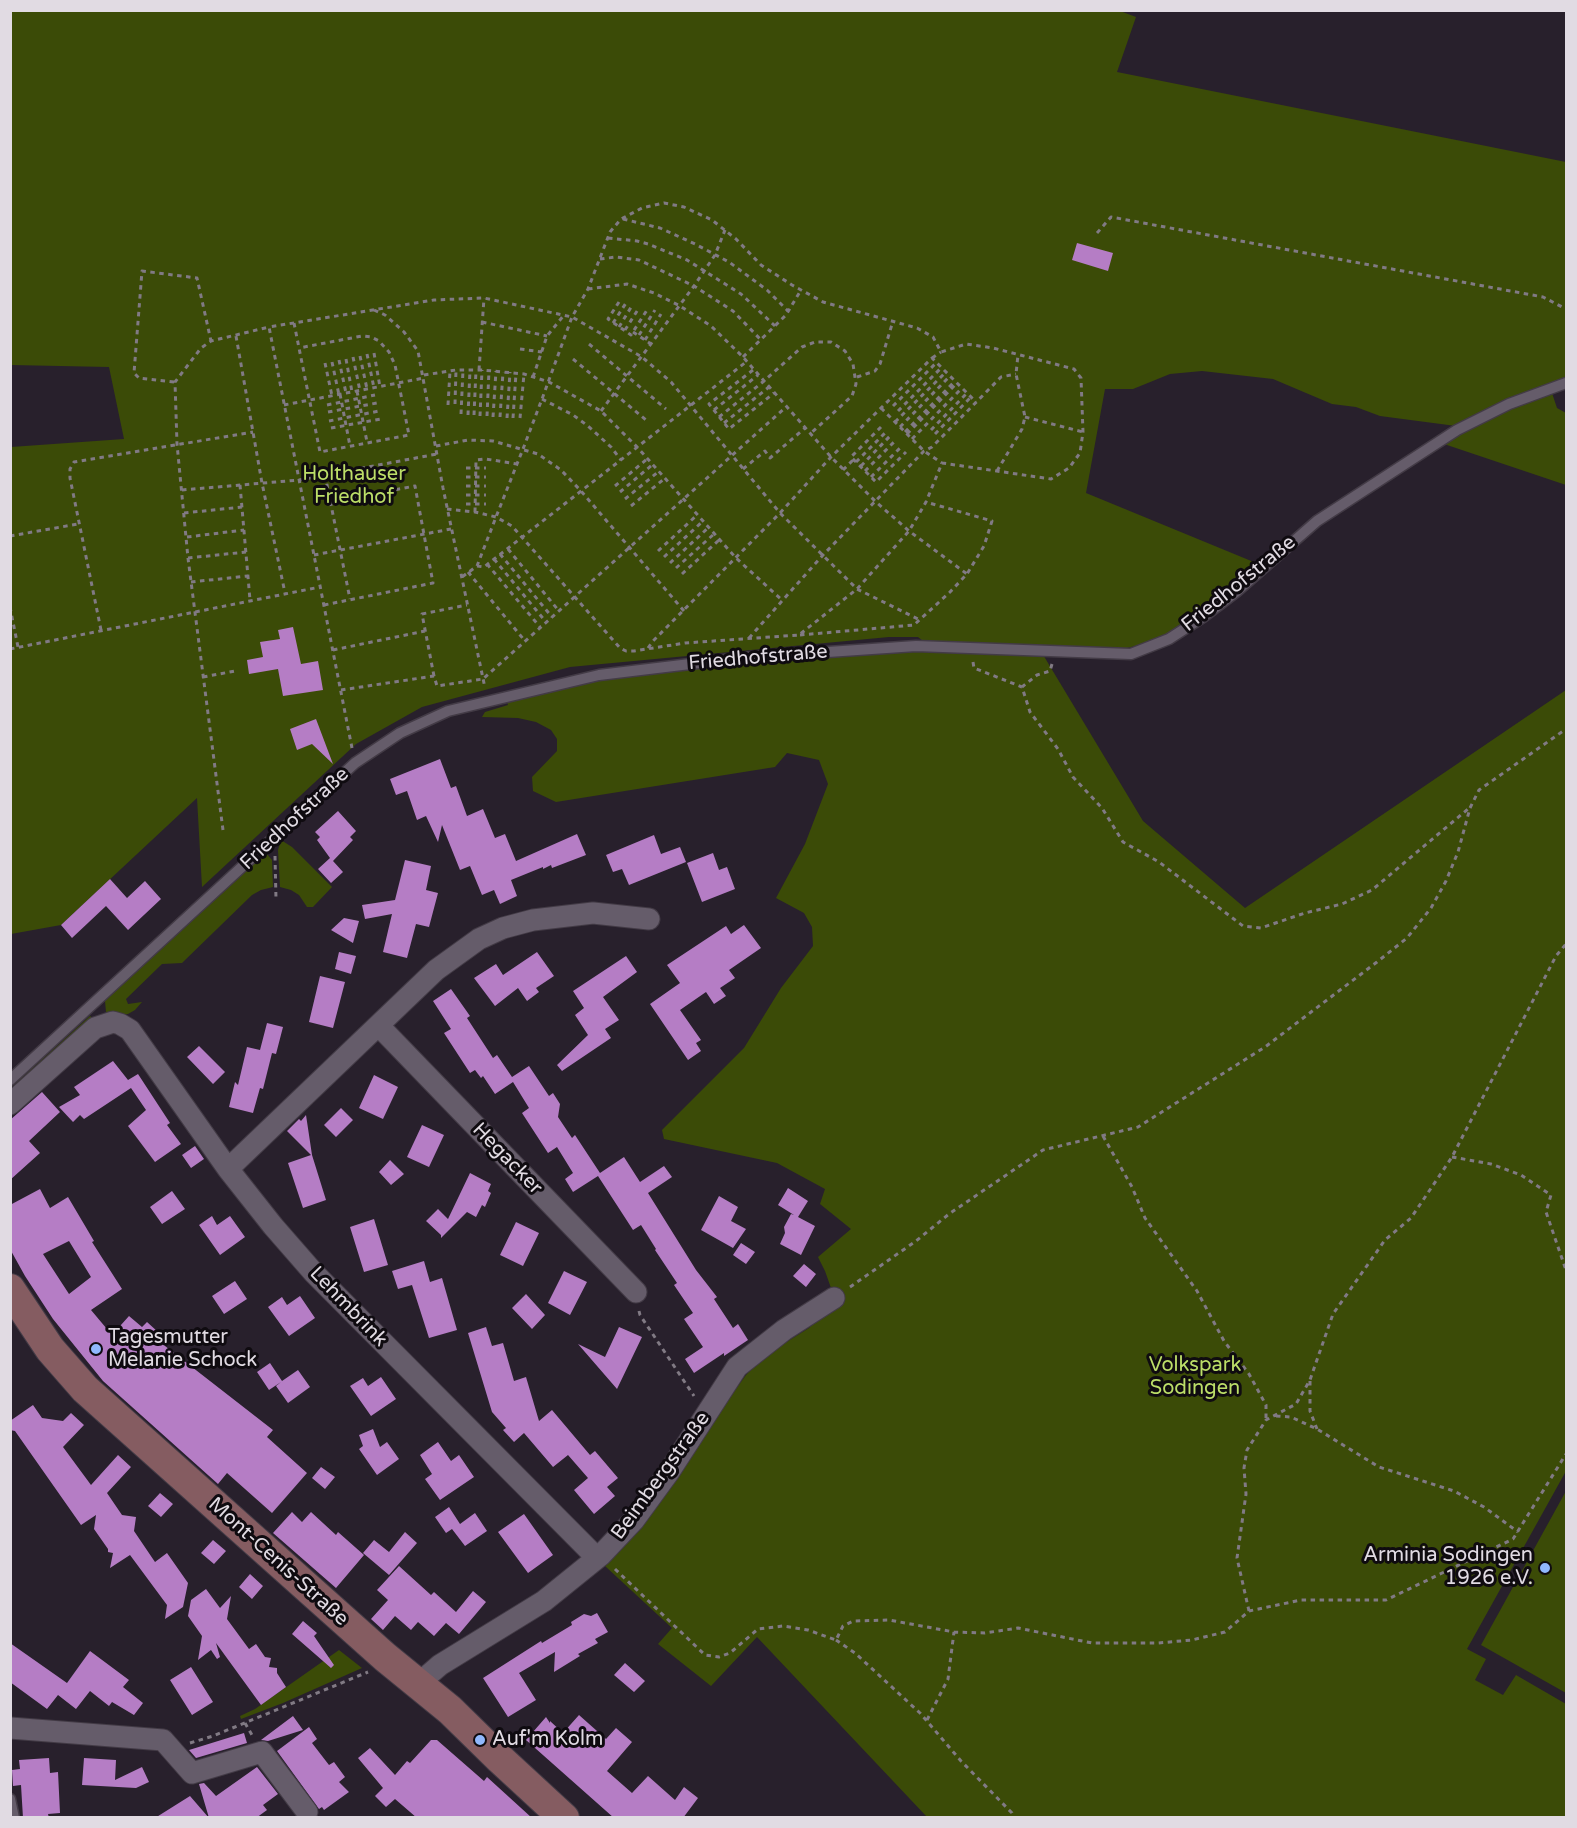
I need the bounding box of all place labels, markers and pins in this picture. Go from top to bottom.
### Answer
place label: Tagesmutter Melanie Schock [108,1326,257,1373]
marker: Tagesmutter Melanie Schock [89,1342,103,1356]
place label: Arminia Sodingen 1926 e.V. [1363,1544,1533,1591]
marker: Arminia Sodingen 1926 e.V. [1538,1561,1552,1575]
place label: Auf'm Kolm [492,1728,603,1752]
marker: Auf'm Kolm [473,1733,487,1747]

